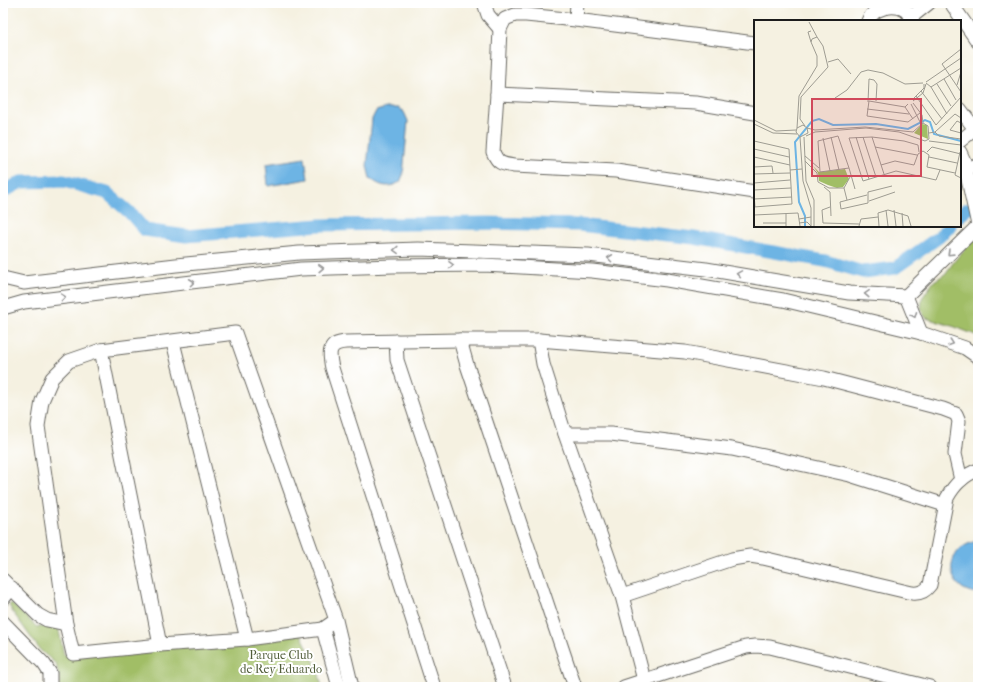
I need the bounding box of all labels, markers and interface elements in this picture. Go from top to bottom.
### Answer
inset map [754,20,961,227]
one-way arrow [393,246,399,254]
one-way arrow [947,249,955,256]
one-way arrow [607,254,613,263]
one-way arrow [448,261,454,269]
one-way arrow [318,264,324,273]
one-way arrow [735,271,742,279]
one-way arrow [189,278,195,287]
one-way arrow [864,289,870,298]
one-way arrow [60,293,66,302]
one-way arrow [909,311,917,318]
one-way arrow [947,339,954,347]
park label: Parque Club de Rey Eduardo [240,648,322,676]

